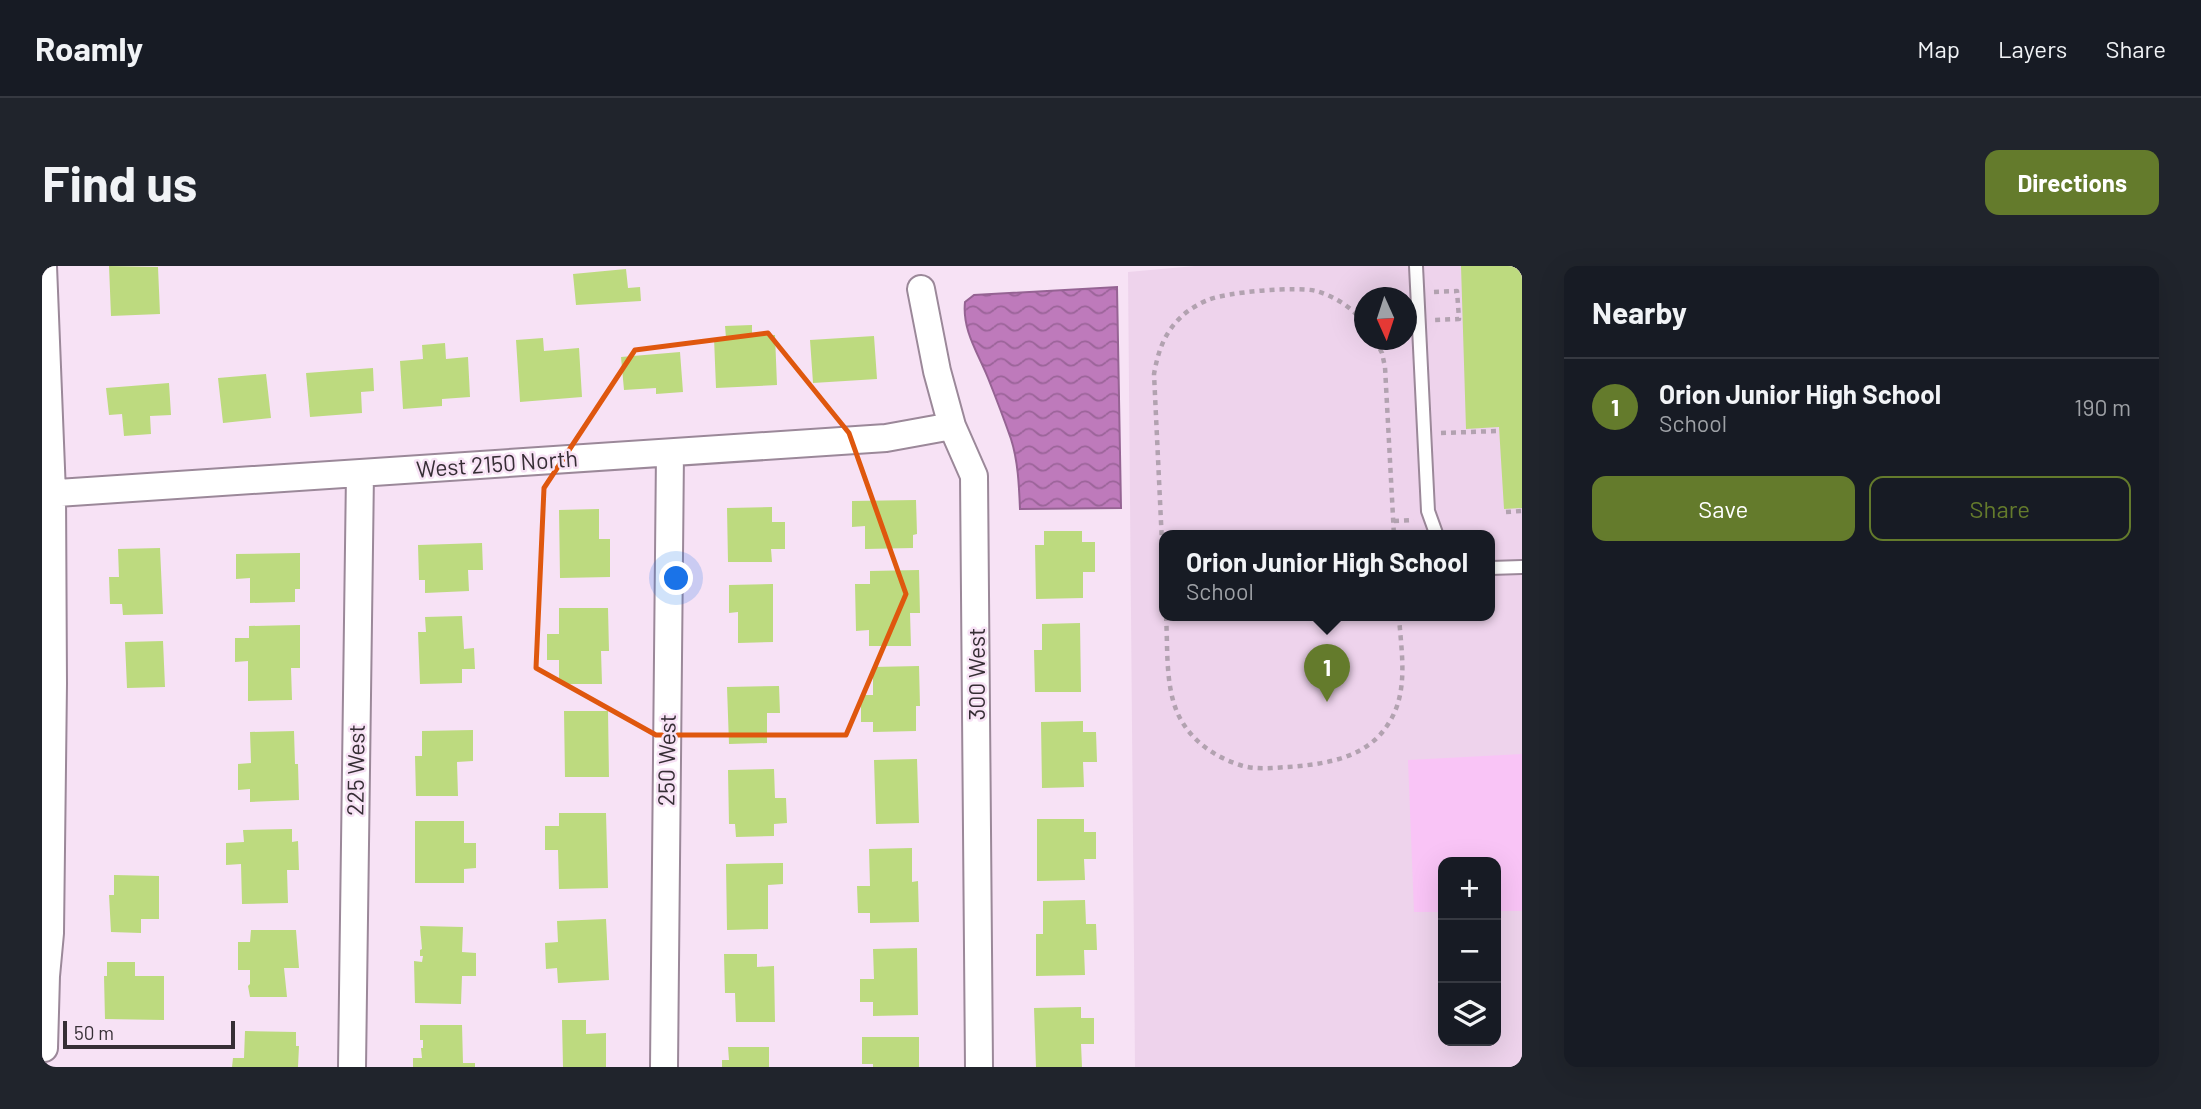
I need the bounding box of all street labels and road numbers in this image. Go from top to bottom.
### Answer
street label: West 2150 North [415,443,579,483]
street label: 300 West [962,628,990,720]
street label: 250 West [651,714,681,806]
street label: 225 West [340,724,370,816]

